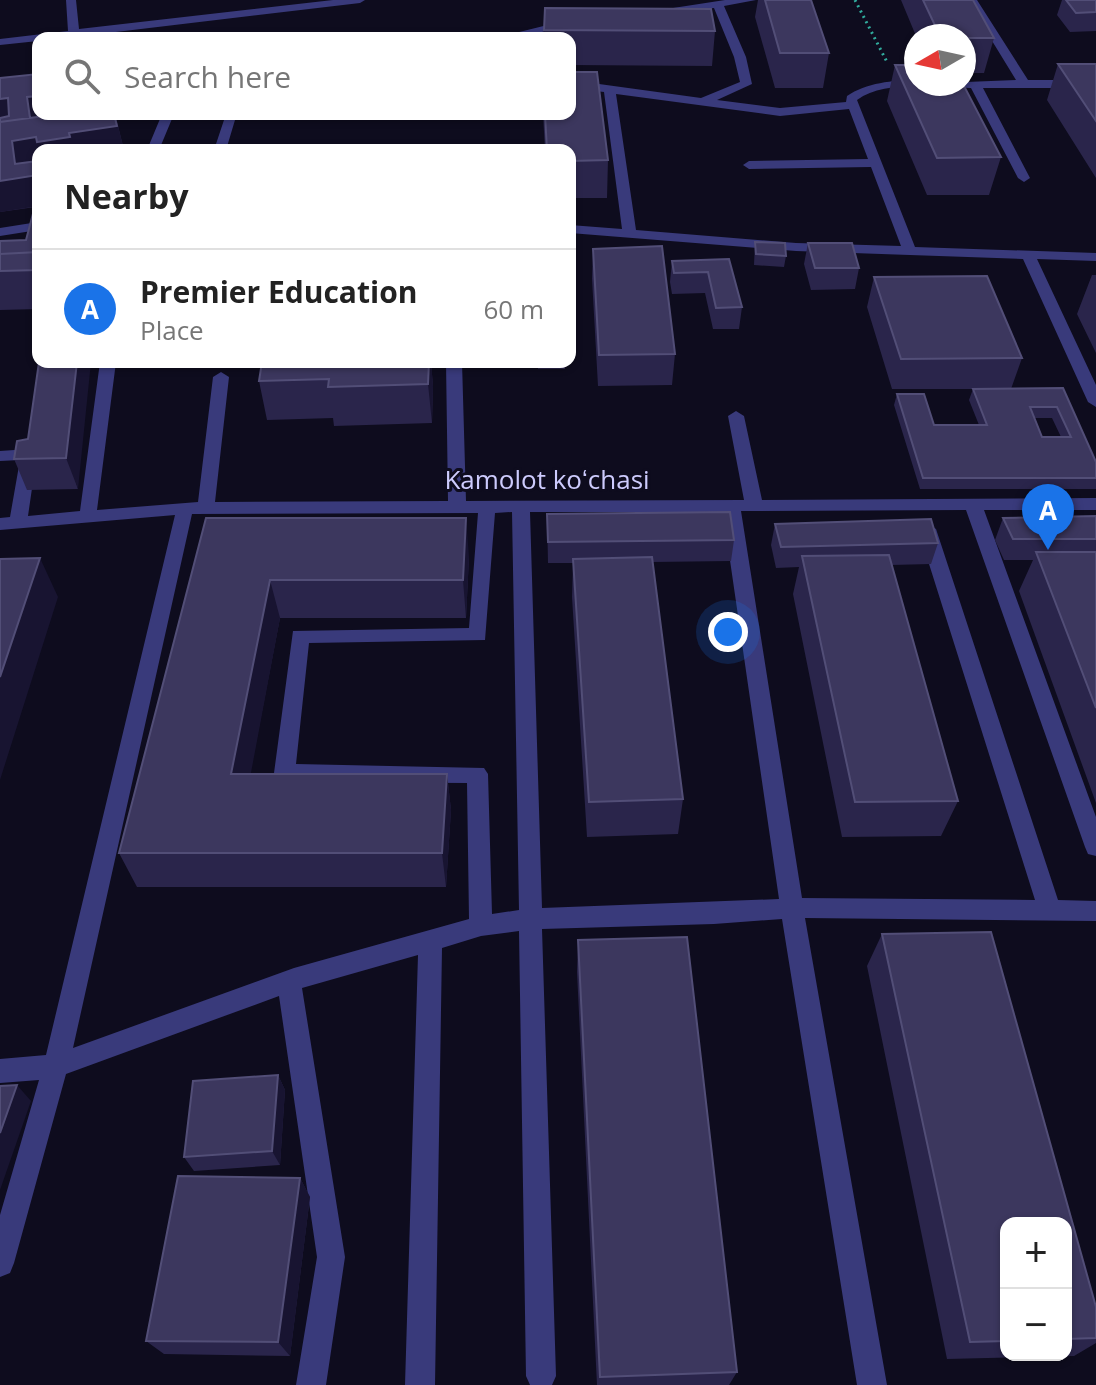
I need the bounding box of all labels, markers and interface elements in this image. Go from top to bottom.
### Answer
north arrow [904,24,976,96]
search box [32,32,576,120]
icon: search [60,54,104,98]
text: Search here [124,56,291,97]
text: Nearby [64,173,189,219]
text: Premier Education [140,271,417,312]
text: A [81,291,99,327]
text: 60 m [483,291,544,327]
text: Place [140,312,204,348]
street label: Kamolot koʻchasi [444,461,650,497]
pin: A [1022,484,1074,550]
your location [708,612,748,652]
map controls [1000,1217,1072,1361]
button: + [1000,1217,1072,1289]
button: − [1000,1289,1072,1361]

